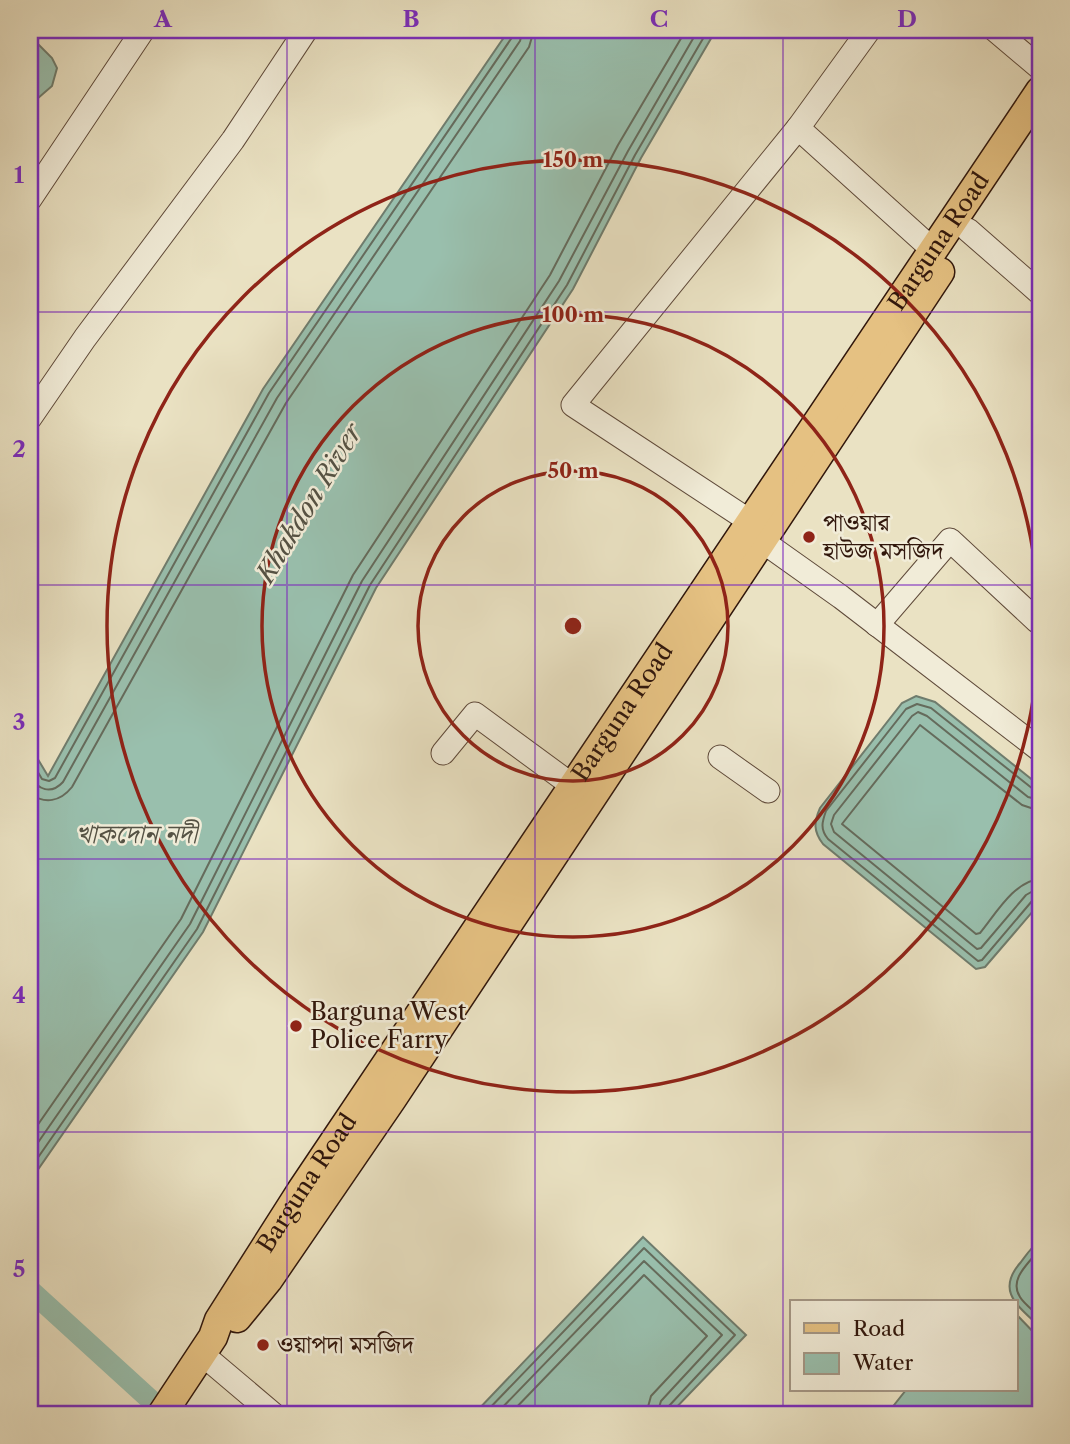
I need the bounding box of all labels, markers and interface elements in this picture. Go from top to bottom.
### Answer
text: A [153,5,173,33]
text: B [402,5,420,33]
text: C [650,5,668,33]
text: D [897,5,917,33]
text: 150 m [543,147,603,172]
text: 1 [14,161,25,189]
street label: Barguna Road [882,166,995,316]
text: 100 m [542,302,604,327]
water label: Khakdon River [248,416,370,590]
text: 2 [12,435,26,463]
text: 50 m [547,458,599,483]
place label: পাওয়ার হাউজ মসজিদ [822,508,944,565]
marker: পাওয়ার হাউজ মসজিদ [801,529,817,545]
centre of rings [561,614,585,638]
street label: Barguna Road [566,637,679,787]
text: 3 [13,708,26,736]
water label: খাকদোন নদী [75,818,200,850]
text: 4 [12,981,26,1009]
place label: Barguna West Police Farry [310,997,467,1054]
marker: Barguna West Police Farry [288,1018,304,1034]
street label: Barguna Road [251,1108,363,1258]
text: 5 [13,1255,25,1283]
legend [790,1300,1018,1392]
text: Road [853,1316,905,1341]
place label: ওয়াপদা মসজিদ [277,1330,415,1359]
marker: ওয়াপদা মসজিদ [255,1337,271,1353]
text: Water [852,1350,913,1375]

